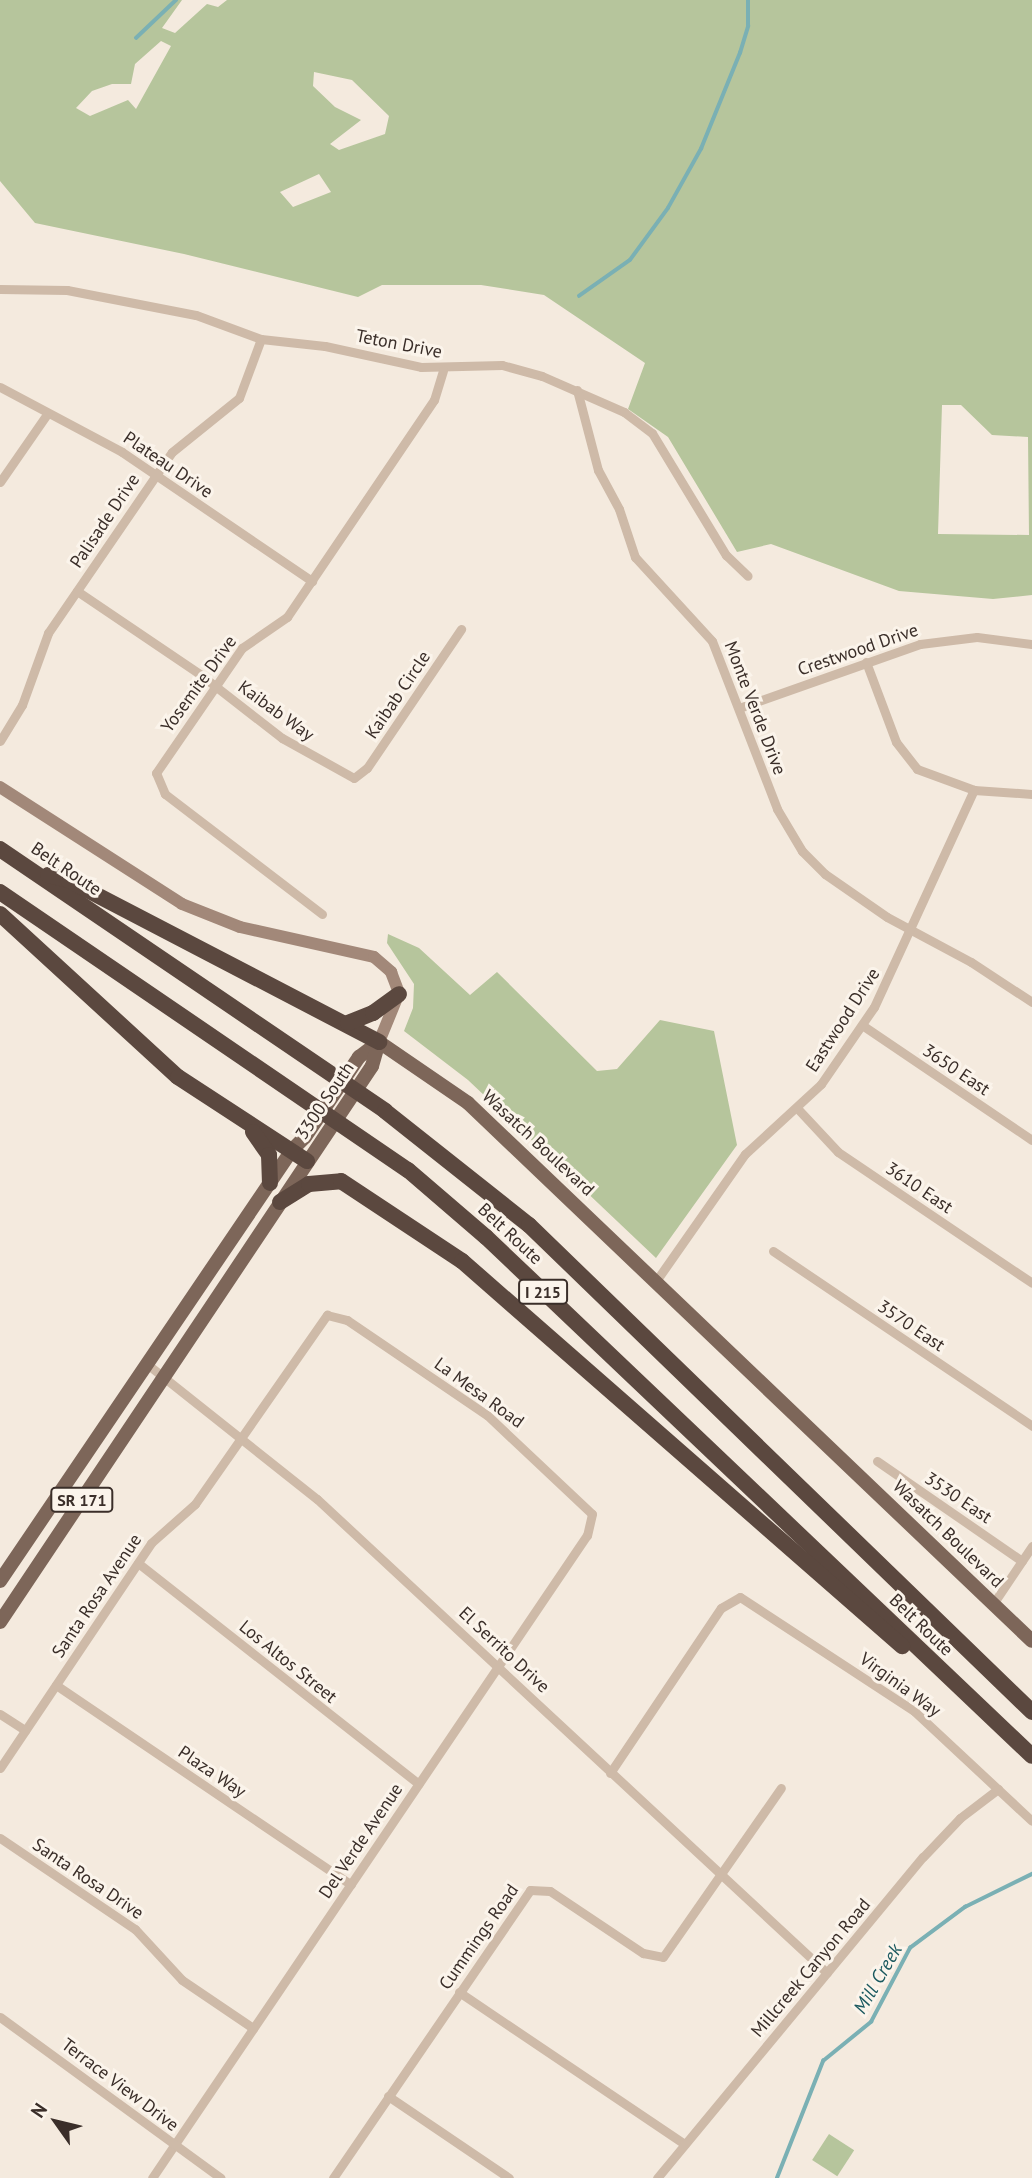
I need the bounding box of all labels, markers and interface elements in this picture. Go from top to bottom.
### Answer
street label: Teton Drive [354,325,444,363]
street label: Plateau Drive [119,427,217,503]
street label: Palisade Drive [66,470,144,572]
street label: Crestwood Drive [795,619,921,681]
street label: Yosemite Drive [157,631,241,737]
street label: Monte Verde Drive [719,638,791,778]
street label: Kaibab Circle [361,647,435,743]
street label: Kaibab Way [234,676,318,746]
street label: Belt Route [27,838,105,900]
street label: Eastwood Drive [801,964,885,1076]
street label: 3650 East [918,1040,994,1100]
street label: 3300 South [291,1058,359,1144]
street label: Wasatch Boulevard [477,1085,599,1201]
street label: 3610 East [881,1158,957,1218]
street label: Belt Route [473,1199,547,1269]
road number: I 215 [517,1280,569,1304]
street label: 3570 East [873,1296,949,1356]
street label: La Mesa Road [430,1353,528,1433]
street label: 3530 East [920,1468,996,1528]
street label: Wasatch Boulevard [888,1476,1008,1592]
road number: SR 171 [49,1488,115,1512]
street label: Santa Rosa Avenue [47,1530,147,1662]
street label: Belt Route [885,1589,957,1661]
street label: El Serrito Drive [454,1602,554,1698]
street label: Los Altos Street [235,1616,341,1708]
street label: Virginia Way [855,1648,945,1722]
street label: Plaza Way [174,1741,250,1803]
street label: Del Verde Avenue [314,1779,408,1903]
street label: Santa Rosa Drive [28,1834,148,1924]
street label: Cummings Road [435,1880,523,1994]
street label: Millcreek Canyon Road [747,1894,875,2042]
water label: Mill Creek [849,1940,907,2018]
street label: Terrace View Drive [57,2034,183,2136]
north arrow [21,2087,91,2157]
text: N [25,2098,52,2122]

